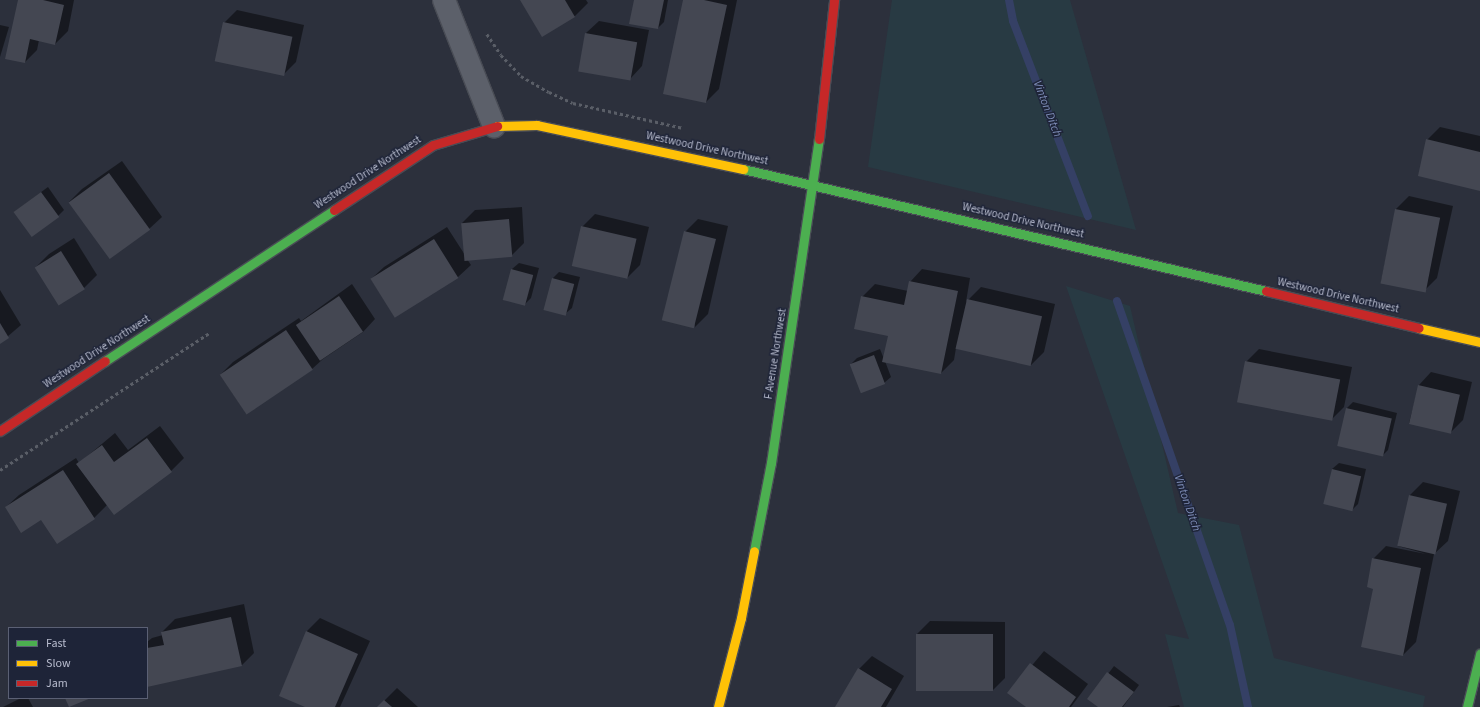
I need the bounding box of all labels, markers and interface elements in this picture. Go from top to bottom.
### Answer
water label: Vinton Ditch [1030,79,1064,139]
street label: Westwood Drive Northwest [645,130,769,168]
street label: Westwood Drive Northwest [312,134,424,212]
street label: Westwood Drive Northwest [961,201,1085,241]
street label: Westwood Drive Northwest [1276,276,1400,316]
street label: F Avenue Northwest [762,308,790,400]
street label: Westwood Drive Northwest [41,313,153,391]
water label: Vinton Ditch [1171,473,1203,533]
legend [8,627,148,699]
text: Fast [46,635,66,652]
text: Slow [46,655,71,672]
text: Jam [46,675,68,692]

